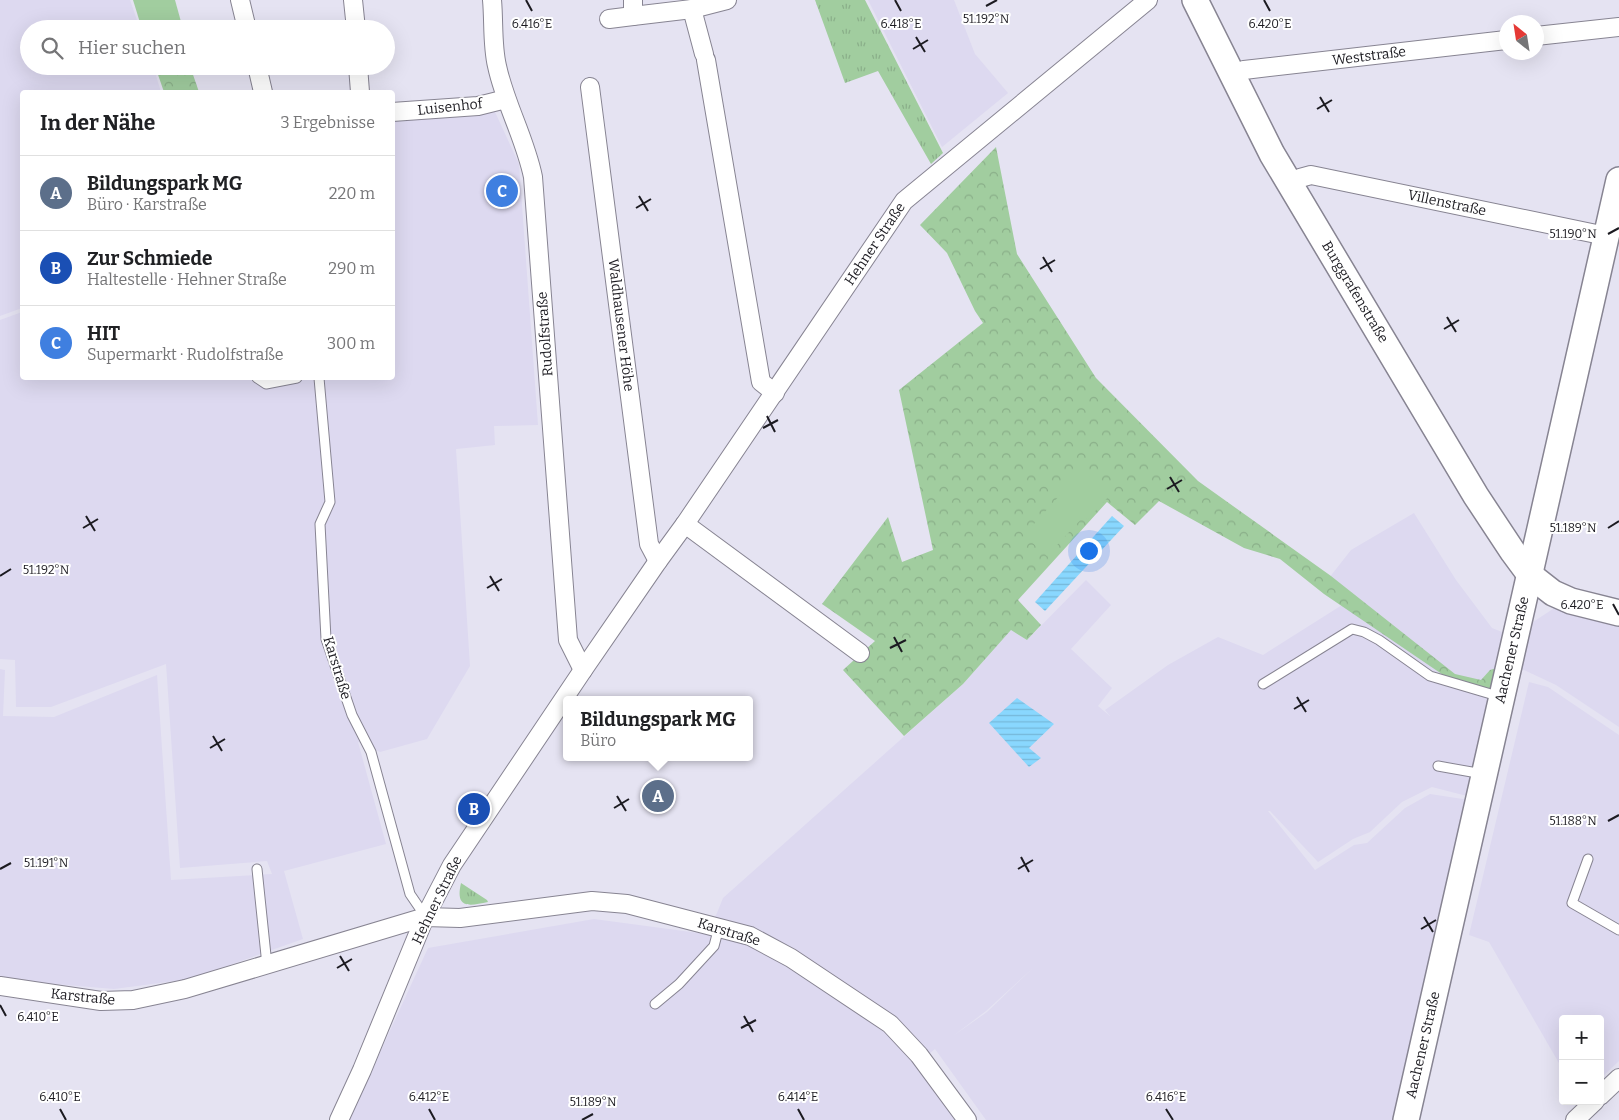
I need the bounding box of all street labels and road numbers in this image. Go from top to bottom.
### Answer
street label: Weststraße [1331,43,1407,69]
street label: Luisenhof [417,95,484,119]
street label: Villenstraße [1406,186,1488,220]
street label: Hehner Straße [841,199,909,289]
street label: Burggrafenstraße [1318,238,1392,346]
street label: Waldhausener Höhe [604,258,638,392]
street label: Rudolfstraße [534,291,556,377]
street label: Aachener Straße [1491,595,1533,705]
street label: Karstraße [319,635,355,701]
street label: Hehner Straße [408,853,466,947]
street label: Karstraße [696,914,762,950]
street label: Karstraße [50,985,116,1009]
street label: Aachener Straße [1402,990,1444,1100]

